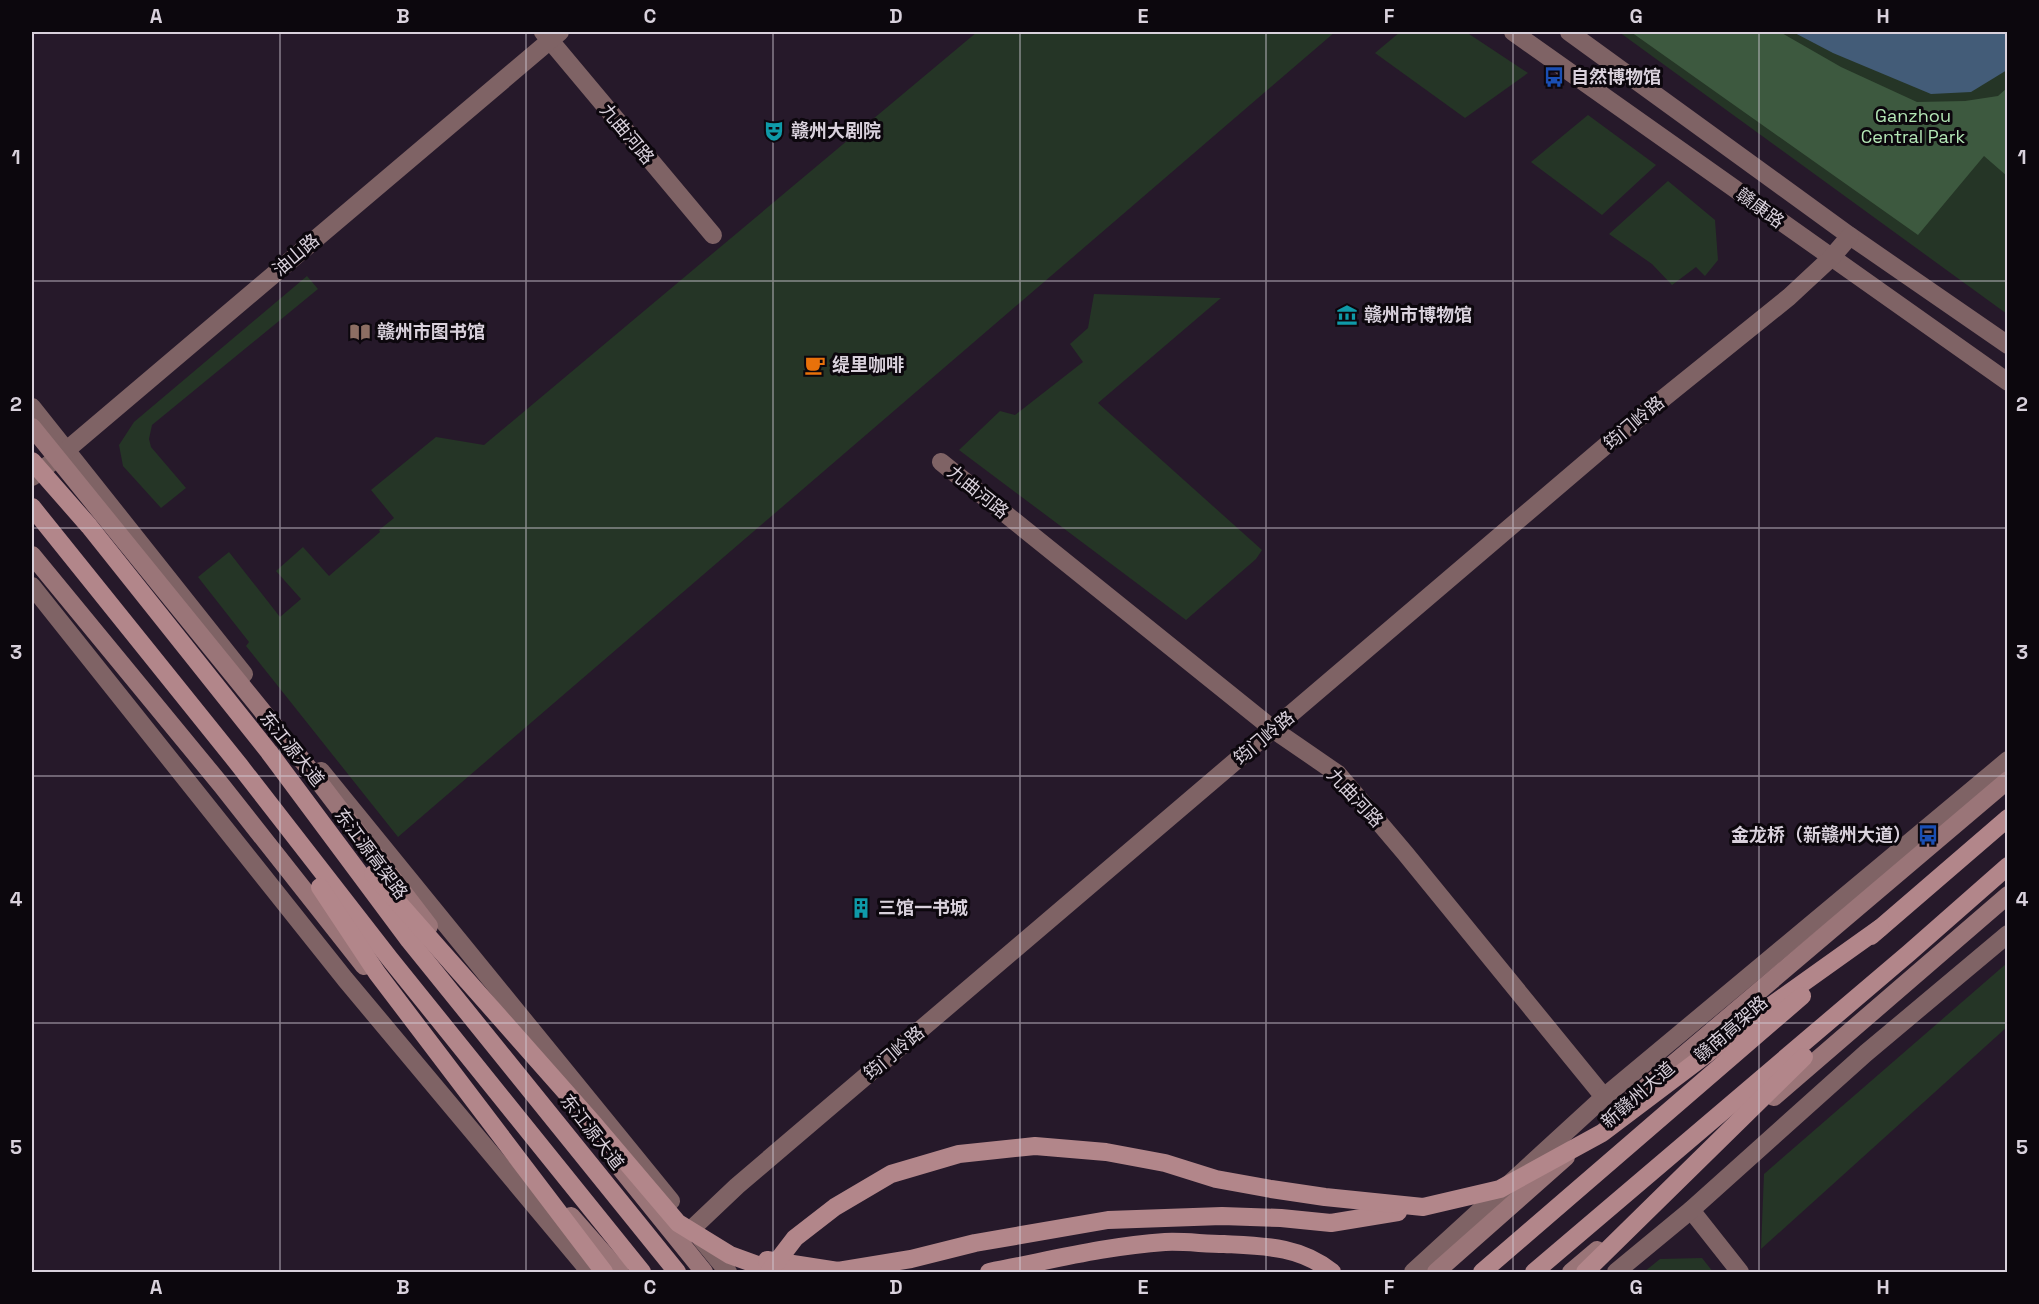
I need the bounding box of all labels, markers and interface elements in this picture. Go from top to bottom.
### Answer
text: A [150,3,163,29]
text: B [396,3,410,29]
text: C [644,3,657,29]
text: D [889,3,903,29]
text: E [1137,3,1149,29]
text: F [1384,3,1395,29]
text: G [1629,3,1643,29]
text: H [1876,3,1890,29]
bus stop icon: 自然博物馆 [1542,65,1566,89]
place label: 自然博物馆 [1571,65,1661,88]
street label: 九曲河路 [595,99,659,169]
park label: Ganzhou Central Park [1861,104,1966,148]
theatre icon: 赣州大剧院 [762,119,786,143]
place label: 赣州大剧院 [791,119,881,142]
text: 1 [11,144,21,170]
text: 1 [2017,144,2027,170]
street label: 赣康路 [1732,182,1789,233]
street label: 油山路 [268,228,324,281]
museum icon: 赣州市博物馆 [1335,303,1359,327]
place label: 赣州市博物馆 [1364,303,1472,326]
library icon: 赣州市图书馆 [348,320,372,344]
place label: 赣州市图书馆 [377,320,485,343]
cafe icon: 缇里咖啡 [803,353,827,377]
place label: 缇里咖啡 [832,353,904,376]
text: 2 [10,391,22,417]
street label: 筠门岭路 [1599,391,1669,455]
text: 2 [2016,391,2028,417]
street label: 九曲河路 [943,460,1014,523]
text: 3 [10,639,22,665]
text: 3 [2016,639,2028,665]
street label: 东江源大道 [255,706,330,791]
street label: 筠门岭路 [1229,706,1299,770]
street label: 九曲河路 [1322,763,1388,832]
street label: 东江源高架路 [330,804,413,904]
place label: 金龙桥（新赣州大道） [1731,823,1911,846]
bus stop icon: 金龙桥（新赣州大道） [1916,823,1940,847]
text: 4 [10,886,23,912]
text: 4 [2016,886,2029,912]
building icon: 三馆一书城 [849,896,873,920]
place label: 三馆一书城 [878,896,968,919]
street label: 赣南高架路 [1689,990,1772,1067]
street label: 筠门岭路 [859,1021,929,1085]
street label: 新赣州大道 [1596,1056,1679,1133]
street label: 东江源大道 [556,1089,629,1174]
text: 5 [10,1134,22,1160]
text: 5 [2016,1134,2028,1160]
text: A [150,1274,163,1300]
text: B [396,1274,410,1300]
text: C [644,1274,657,1300]
text: D [889,1274,903,1300]
text: E [1137,1274,1149,1300]
text: F [1384,1274,1395,1300]
text: G [1629,1274,1643,1300]
text: H [1876,1274,1890,1300]

